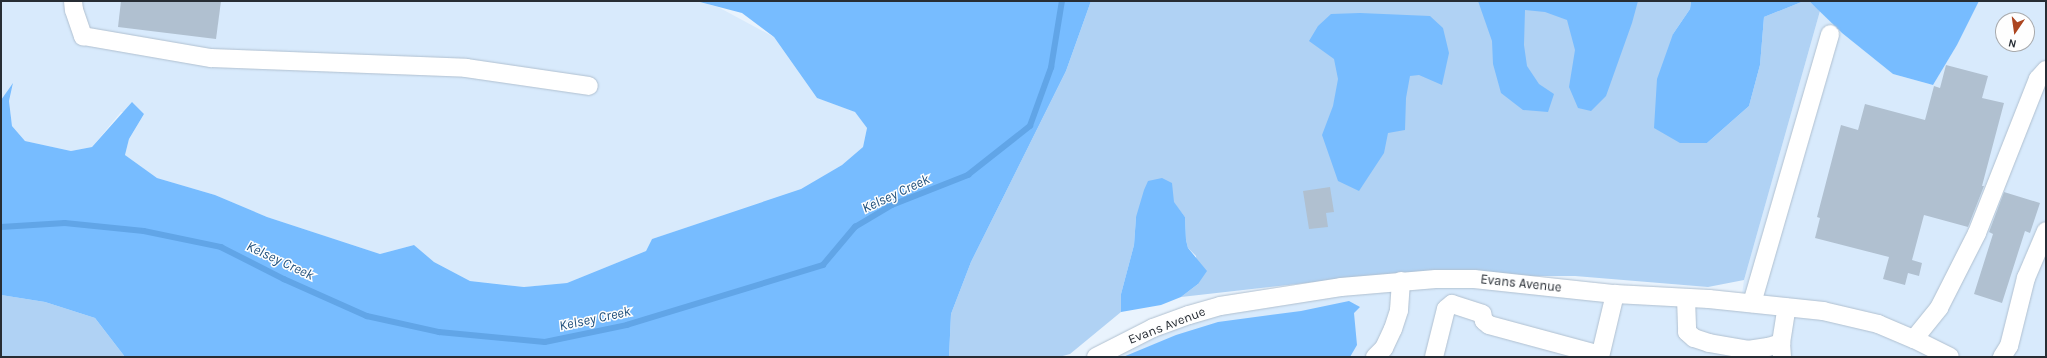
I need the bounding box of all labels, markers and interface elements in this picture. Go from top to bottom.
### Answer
north arrow [1995,12,2035,52]
text: N [2007,36,2018,50]
water label: Kelsey Creek [860,171,932,217]
water label: Kelsey Creek [244,238,316,284]
street label: Evans Avenue [1480,272,1562,296]
water label: Kelsey Creek [558,303,632,335]
street label: Evans Avenue [1126,304,1208,348]

